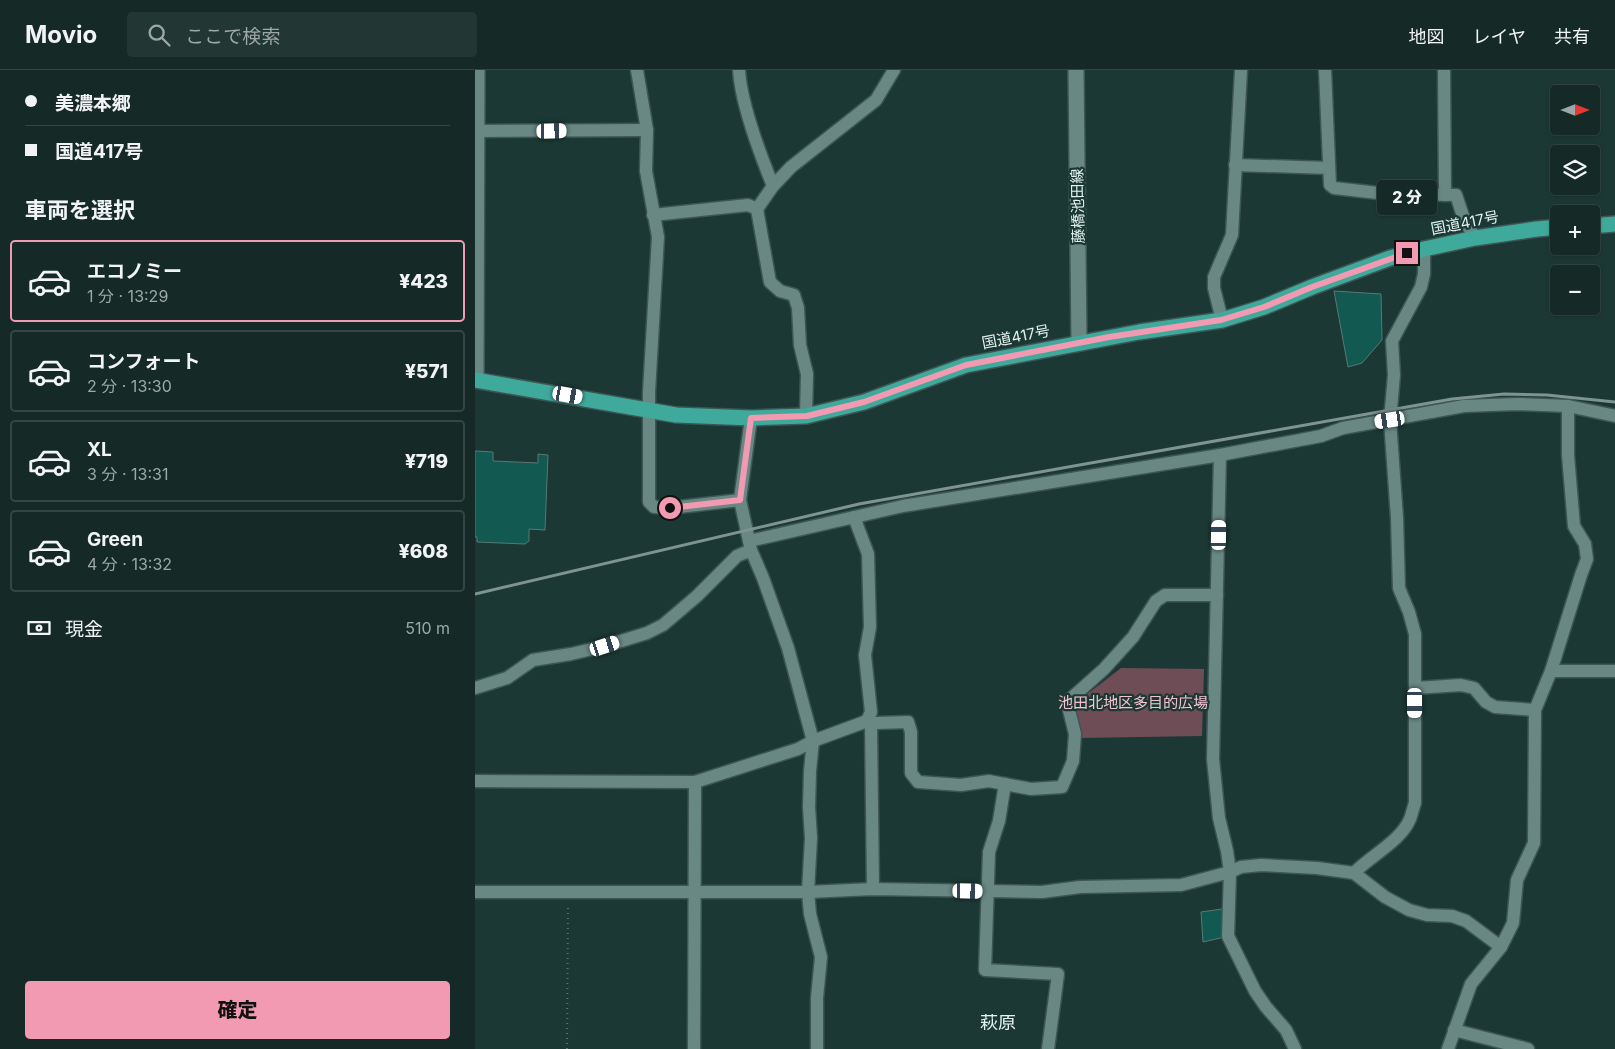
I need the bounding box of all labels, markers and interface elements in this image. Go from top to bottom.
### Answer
search box [127,12,477,57]
text: Movio [25,20,97,49]
icon: search [145,21,173,49]
text: ここで検索 [185,25,280,48]
text: 地図 [1409,26,1445,47]
text: レイヤ [1473,26,1526,47]
text: 共有 [1554,26,1590,47]
north arrow [1550,85,1600,135]
map controls [1550,85,1600,315]
text: 美濃本郷 [55,92,131,115]
car [536,123,567,139]
text: 国道417号 [55,140,143,163]
button: layers [1550,145,1600,195]
street label: 藤橋池田線 [1067,168,1088,244]
callout: 2 分 [1377,180,1437,216]
text: 2 分 [1392,187,1422,207]
text: 車両を選択 [25,197,135,223]
button: + [1550,205,1600,255]
street label: 国道417号 [1429,207,1501,238]
route end [1396,242,1418,264]
icon: car [27,259,72,304]
text: エコノミー [87,260,182,283]
button: − [1550,265,1600,315]
text: ¥423 [399,270,448,293]
text: 1 分 · 13:29 [87,286,168,306]
street label: 国道417号 [980,321,1052,352]
icon: car [27,349,72,394]
text: コンフォート [87,350,200,373]
text: ¥571 [405,360,448,383]
text: 2 分 · 13:30 [87,376,172,396]
car [551,385,584,405]
car [1374,410,1405,430]
text: XL [87,438,112,461]
icon: car [27,439,72,484]
text: ¥719 [405,450,448,473]
text: 3 分 · 13:31 [87,464,168,484]
route start [659,497,681,519]
car [1211,520,1226,550]
text: Green [87,528,143,551]
icon: car [27,529,72,574]
text: ¥608 [399,540,448,563]
text: 4 分 · 13:32 [87,554,172,574]
icon: cash [25,614,53,642]
text: 現金 [65,618,103,641]
text: 510 m [405,618,450,638]
car [588,634,621,658]
car [1407,688,1422,718]
park label: 池田北地区多目的広場 [1058,693,1208,712]
car [952,883,983,899]
button: 確定 [25,981,450,1039]
district label: 萩原 [980,1012,1016,1033]

